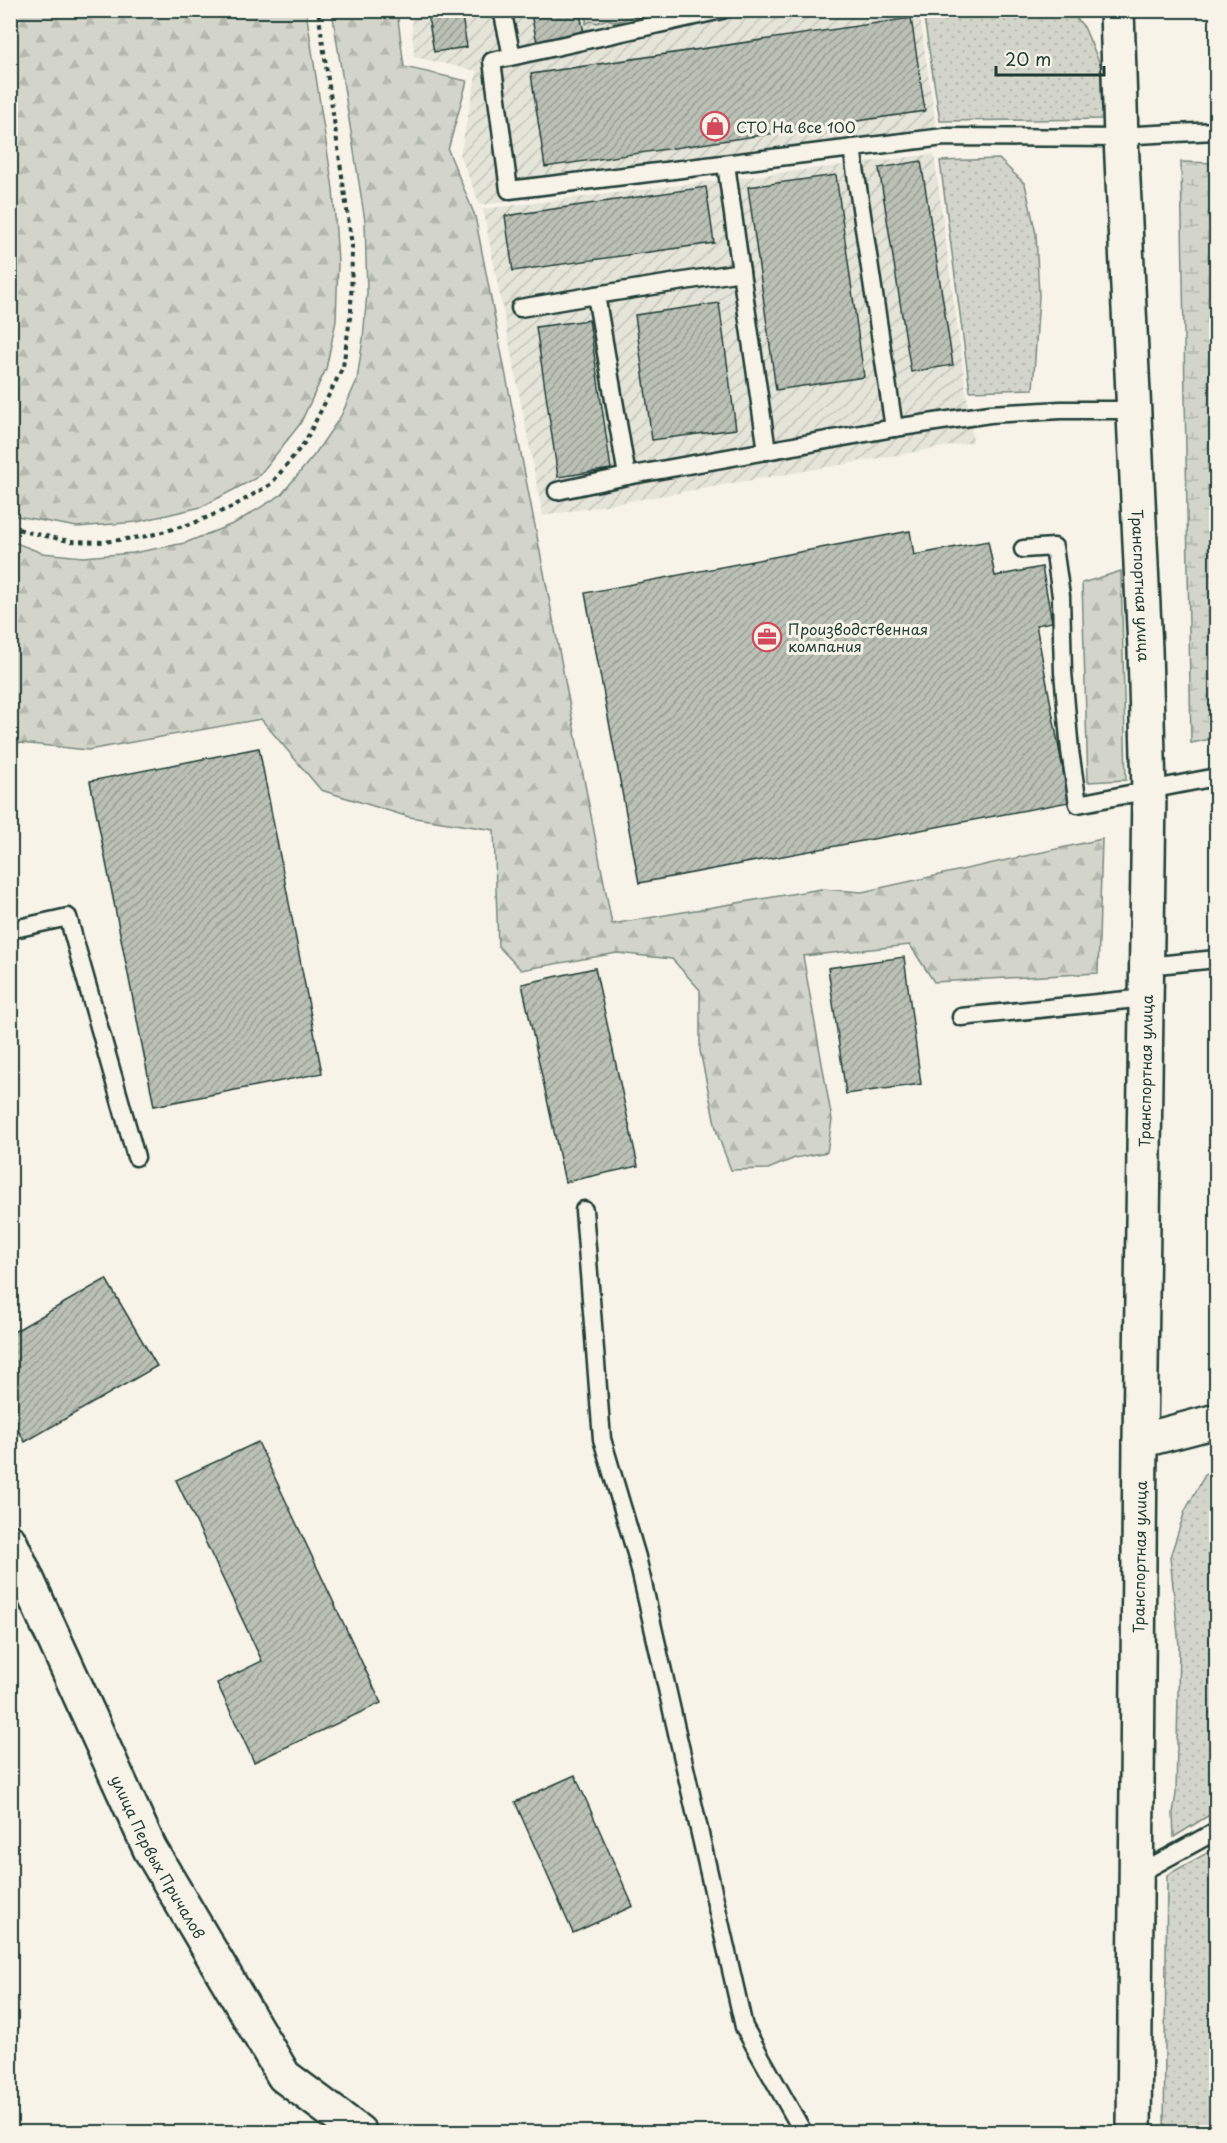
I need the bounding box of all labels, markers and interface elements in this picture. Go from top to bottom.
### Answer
scale bar [996,39,1104,77]
text: 20 m [1005,45,1051,72]
shop icon: СТО На все 100 [699,110,731,142]
place label: СТО На все 100 [736,115,856,138]
street label: Транспортная улица [1127,509,1157,663]
place label: Производственная компания [788,617,928,657]
office icon: Производственная компания [751,621,783,653]
street label: Транспортная улица [1132,994,1158,1147]
street label: Транспортная улица [1126,1480,1152,1633]
street label: улица Первых Причалов [106,1771,212,1943]

